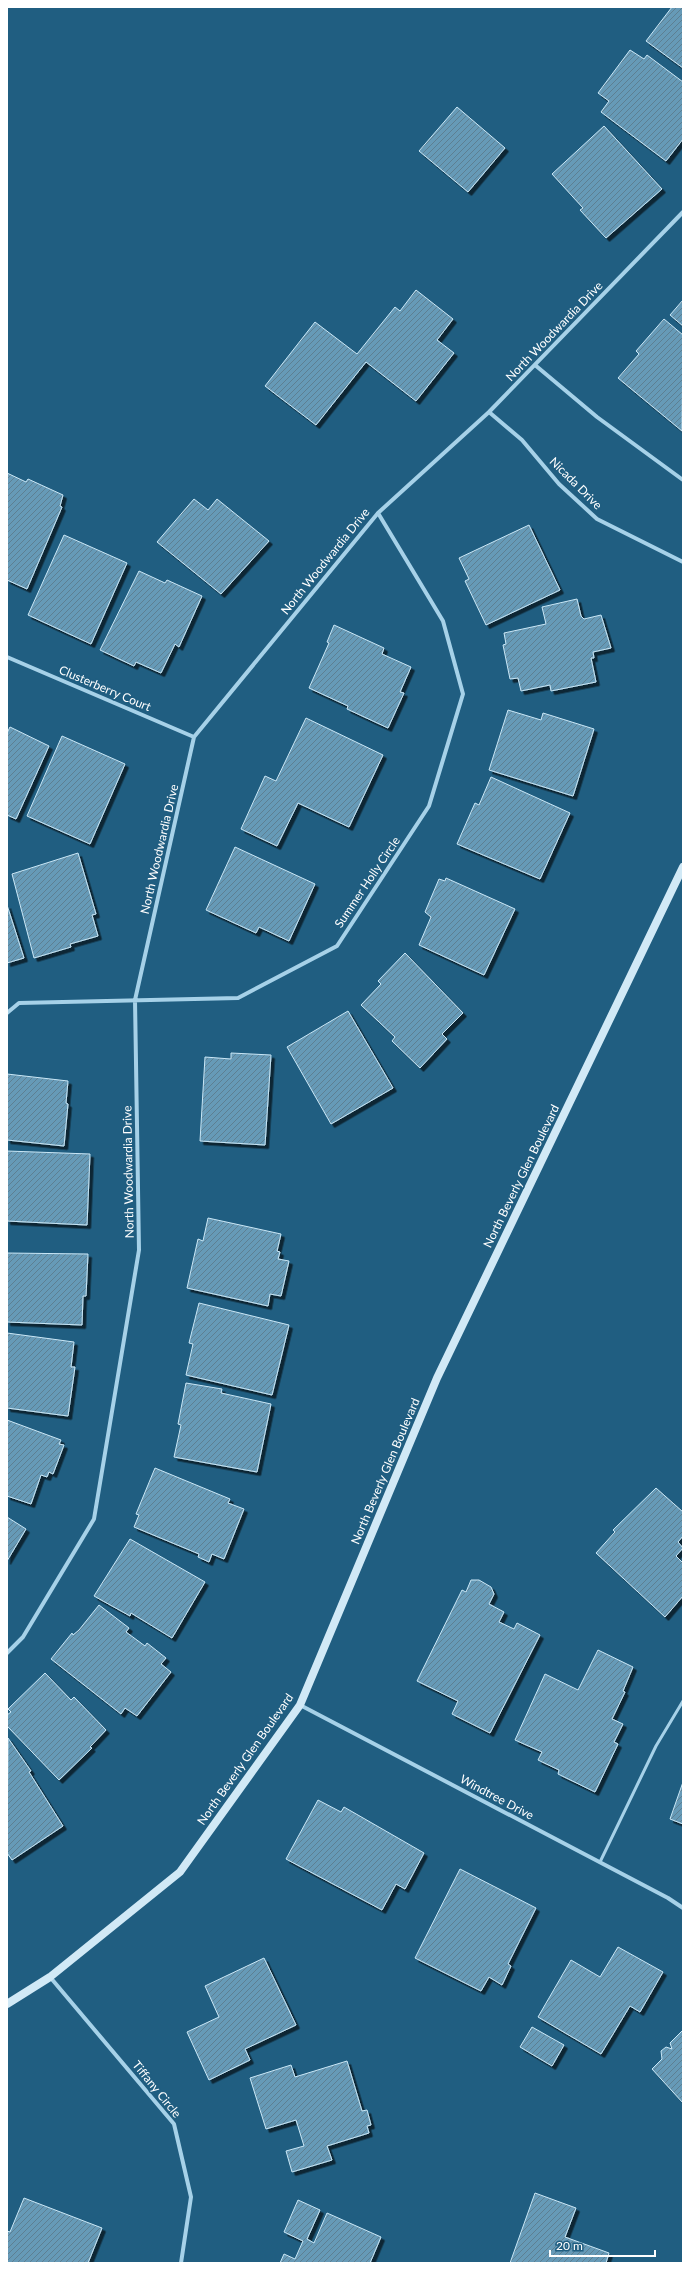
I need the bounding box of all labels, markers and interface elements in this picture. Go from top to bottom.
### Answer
street label: North Woodwardia Drive [502,278,606,384]
street label: Nicada Drive [547,454,605,512]
street label: North Woodwardia Drive [277,505,373,617]
street label: Clusterberry Court [57,662,154,714]
street label: North Woodwardia Drive [137,783,181,915]
street label: Summer Holly Circle [331,834,403,930]
street label: North Beverly Glen Boulevard [480,1102,562,1250]
street label: North Woodwardia Drive [119,1105,137,1239]
street label: North Beverly Glen Boulevard [347,1396,423,1546]
street label: North Beverly Glen Boulevard [194,1690,296,1828]
street label: Windtree Drive [458,1771,536,1823]
street label: Tiffany Circle [129,2057,185,2121]
scale bar [550,2232,655,2258]
text: 20 m [556,2238,583,2253]

